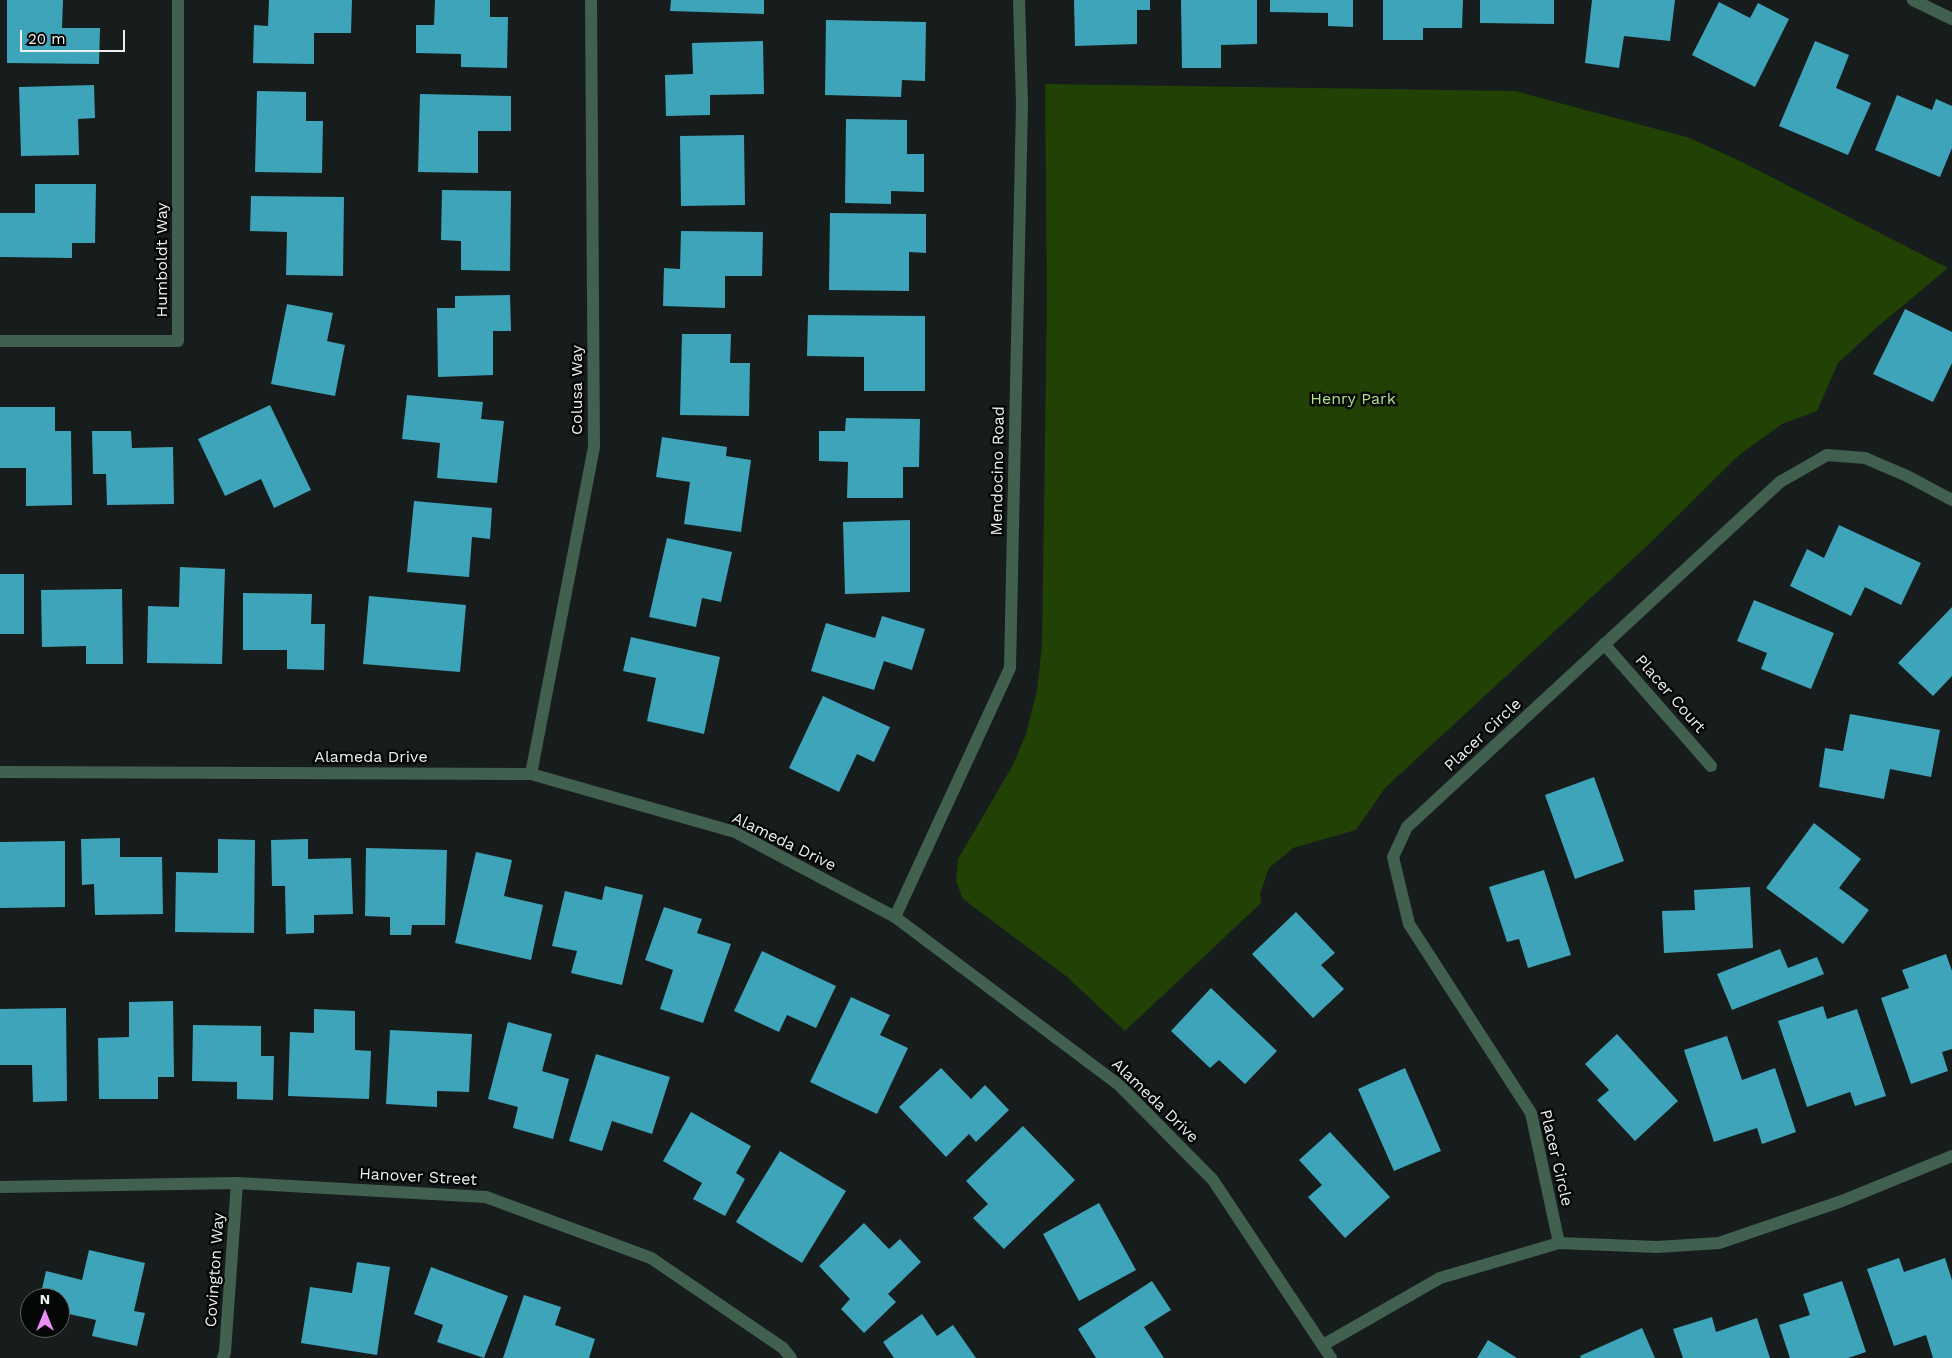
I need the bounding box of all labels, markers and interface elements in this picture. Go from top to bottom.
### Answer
scale bar [22,20,128,52]
text: 20 m [28,30,66,48]
street label: Humboldt Way [152,202,172,318]
street label: Colusa Way [567,345,587,435]
park label: Henry Park [1310,389,1396,409]
street label: Mendocino Road [987,406,1009,536]
street label: Placer Court [1631,651,1709,737]
street label: Placer Circle [1440,694,1526,776]
street label: Alameda Drive [314,747,428,767]
street label: Alameda Drive [729,809,839,875]
street label: Alameda Drive [1108,1055,1202,1147]
street label: Placer Circle [1536,1108,1576,1208]
street label: Hanover Street [359,1164,477,1190]
street label: Covington Way [201,1212,229,1328]
north arrow [20,1288,70,1338]
text: N [40,1291,50,1307]

